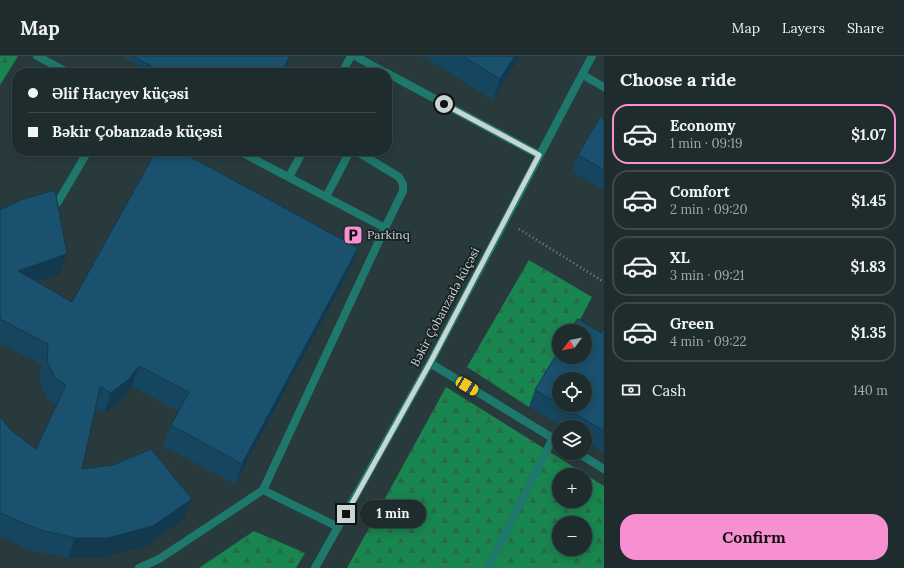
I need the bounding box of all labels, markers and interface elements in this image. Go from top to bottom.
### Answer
text: Map [20,16,60,40]
text: Map [732,19,760,37]
text: Layers [782,19,825,37]
text: Share [847,19,884,37]
text: Choose a ride [620,68,736,91]
text: Əlif Hacıyev küçəsi [52,84,189,103]
route start [435,95,453,113]
icon: car [622,116,658,152]
text: Economy [670,116,735,135]
text: Bəkir Çobanzadə küçəsi [52,122,222,141]
text: $1.07 [851,125,886,144]
text: 1 min · 09:19 [670,135,743,152]
icon: car [622,182,658,218]
text: Comfort [670,182,730,201]
text: $1.45 [851,191,886,210]
text: 2 min · 09:20 [670,201,748,218]
parking icon: Parkinq [342,224,364,246]
place label: Parkinq [367,227,410,242]
street label: Bəkir Çobanzadə küçəsi [407,245,482,369]
icon: car [622,248,658,284]
text: XL [670,248,690,267]
text: $1.83 [851,257,886,276]
text: 3 min · 09:21 [670,267,744,284]
icon: car [622,314,658,350]
text: Green [670,314,714,333]
text: $1.35 [851,323,886,342]
north arrow [552,324,592,364]
map controls [552,324,592,556]
text: 4 min · 09:22 [670,333,747,350]
button: locate [552,372,592,412]
car [454,375,480,397]
icon: cash [620,379,642,401]
text: Cash [652,381,686,400]
text: 140 m [853,382,888,399]
button: layers [552,420,592,460]
button: + [552,468,592,508]
callout: 1 min [360,500,426,528]
route end [337,505,355,523]
text: 1 min [376,505,410,522]
button: Confirm [620,514,888,560]
button: − [552,516,592,556]

